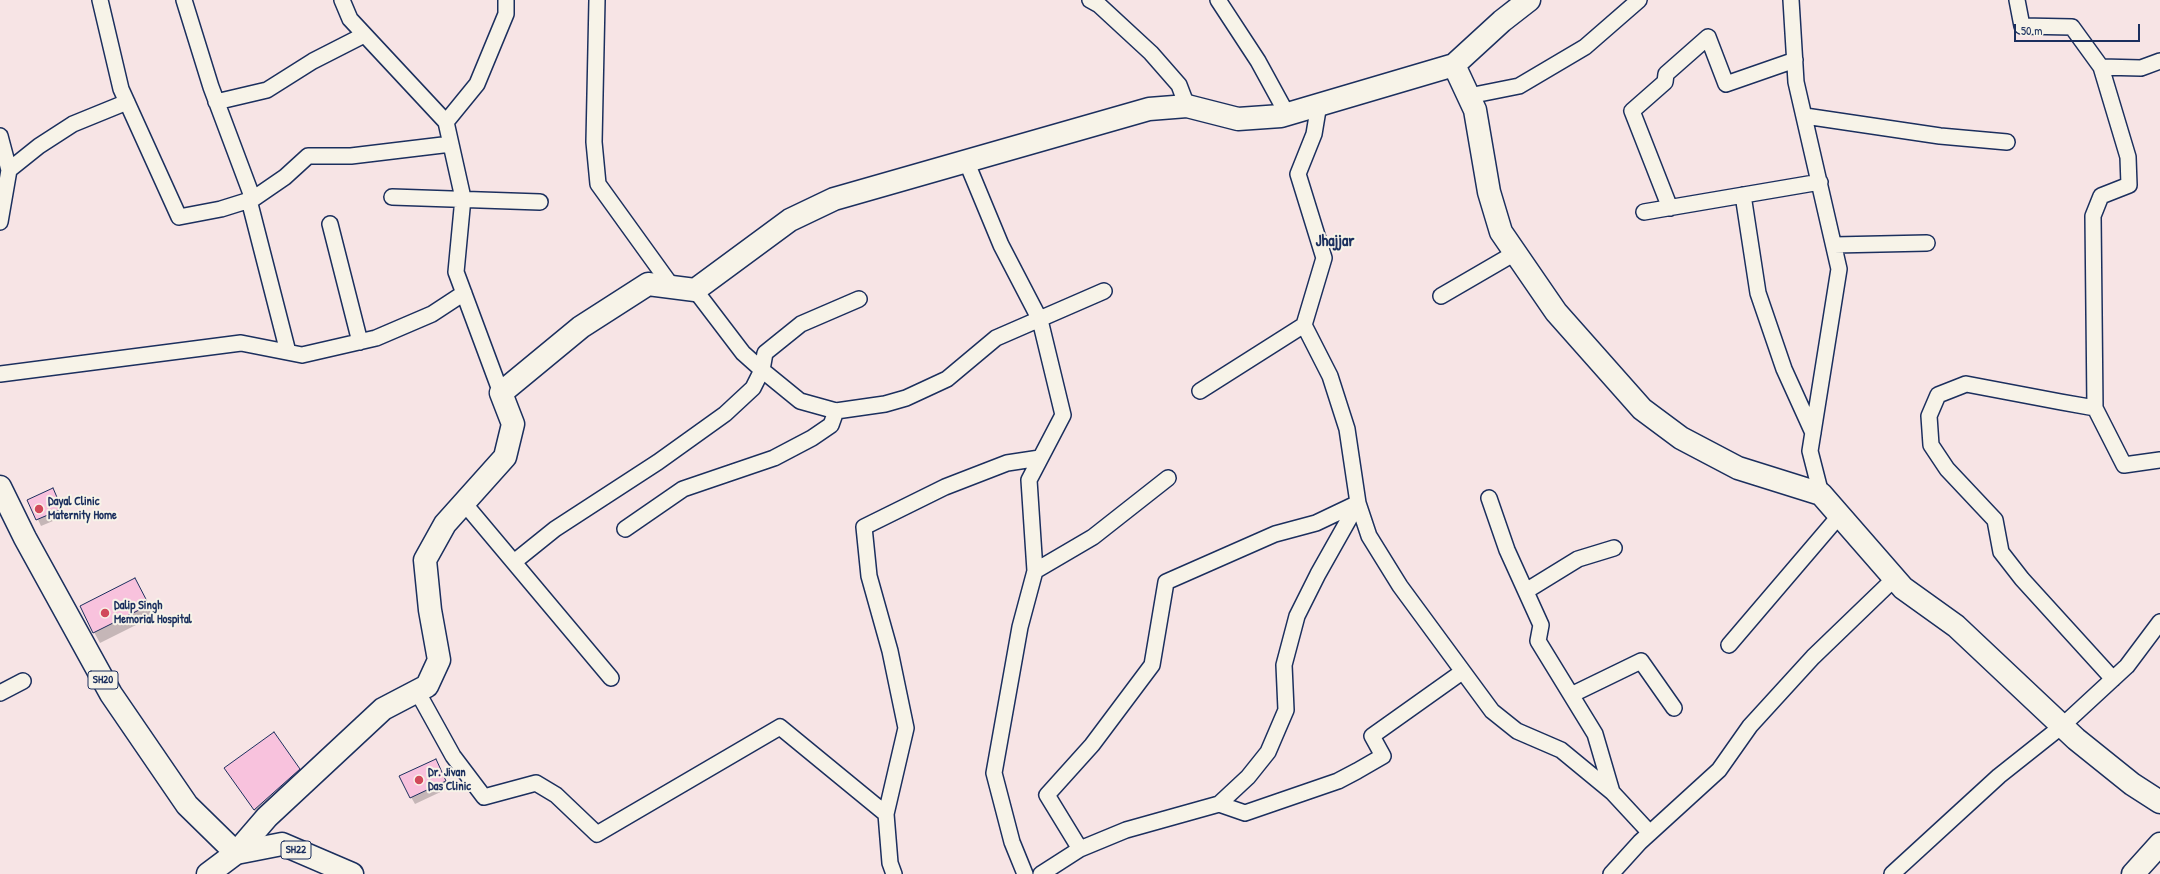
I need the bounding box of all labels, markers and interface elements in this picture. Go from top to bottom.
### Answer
scale bar [2016,16,2142,42]
text: 50 m [2021,22,2042,39]
district label: Jhajjar [1316,232,1354,252]
place label: Dayal Clinic Maternity Home [48,495,117,523]
marker: Dayal Clinic Maternity Home [33,503,45,515]
place label: Dalip Singh Memorial Hospital [114,599,192,627]
marker: Dalip Singh Memorial Hospital [99,607,111,619]
road number: SH20 [88,671,118,689]
place label: Dr. Jivan Das Clinic [428,766,471,794]
marker: Dr. Jivan Das Clinic [413,774,425,786]
road number: SH22 [281,841,311,859]

